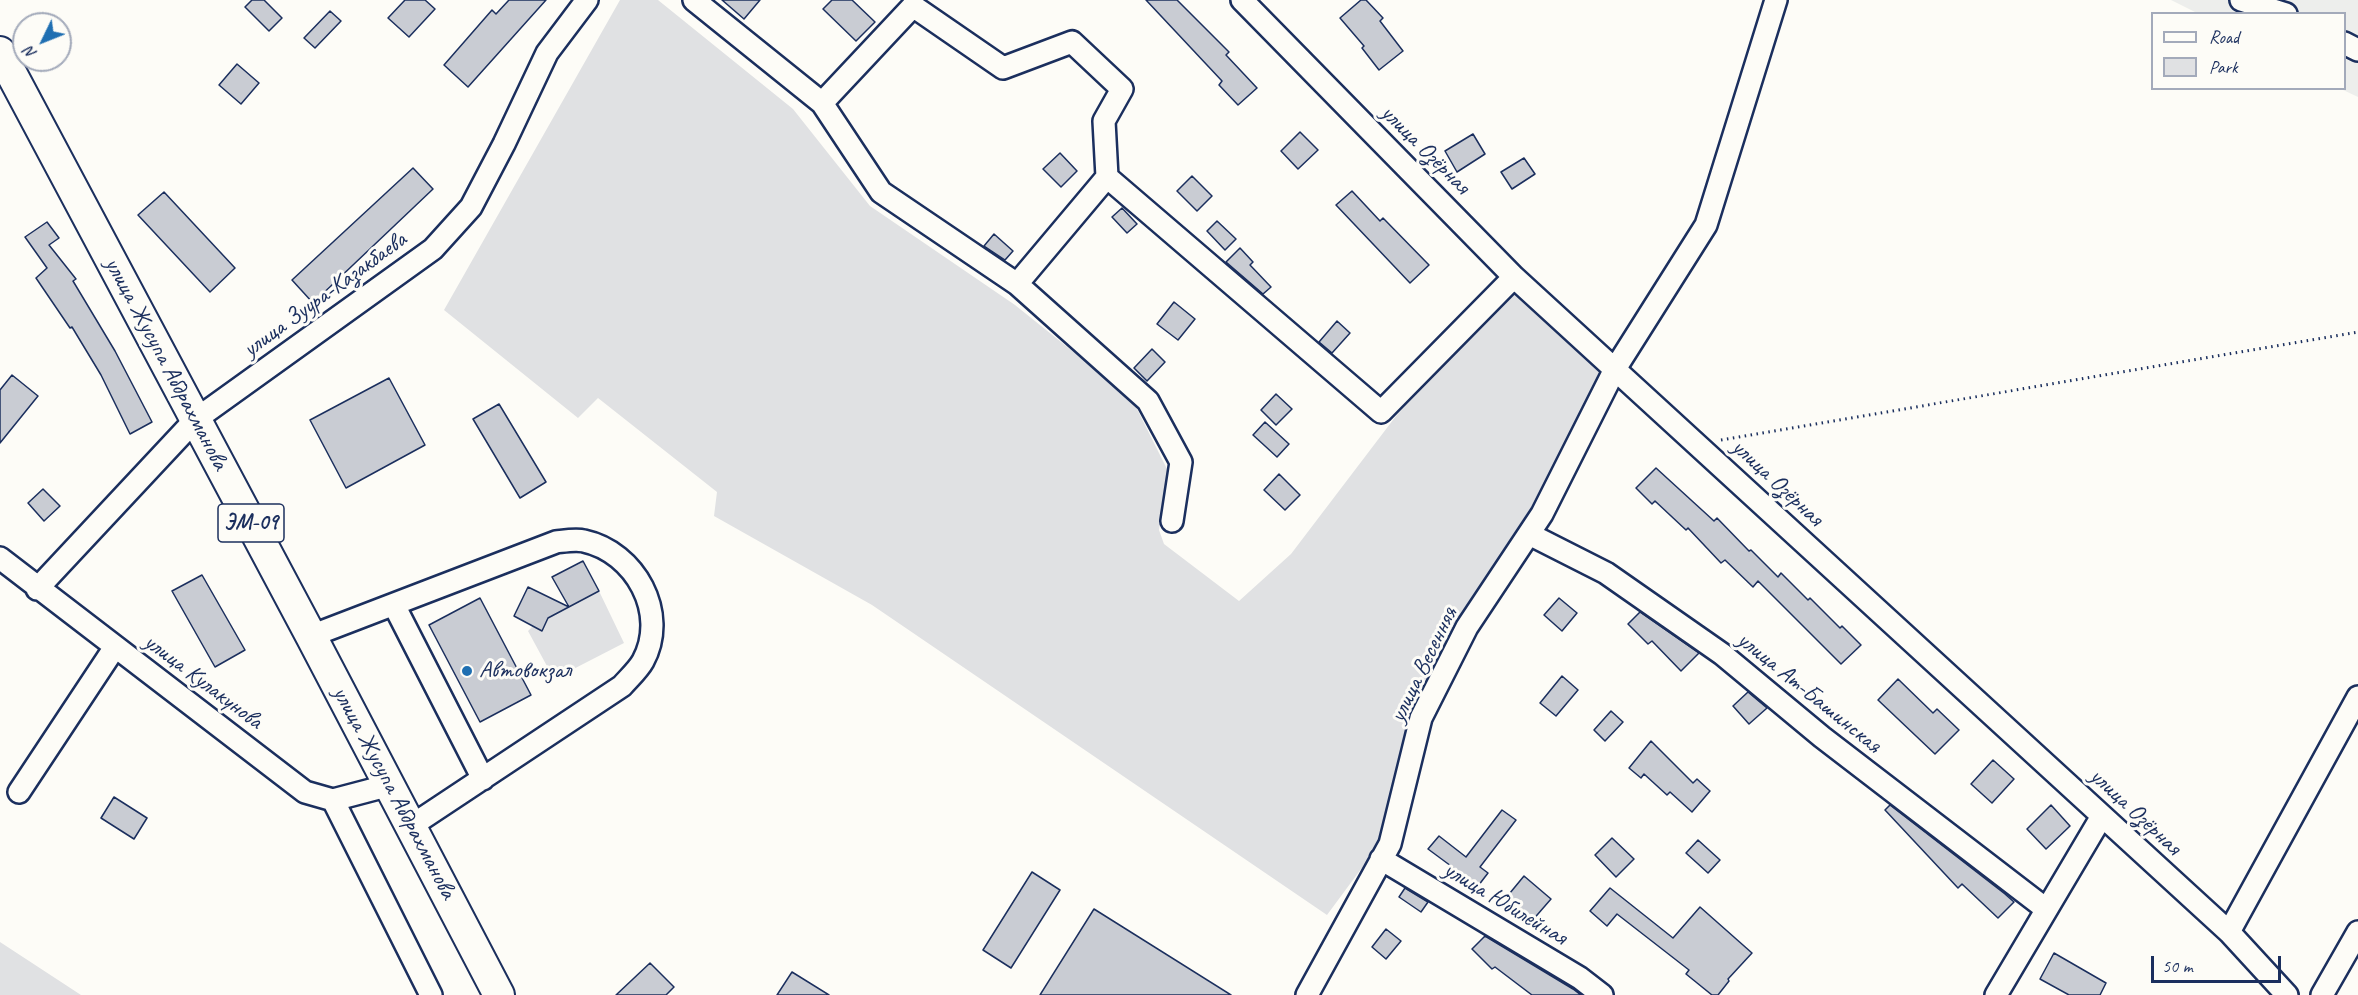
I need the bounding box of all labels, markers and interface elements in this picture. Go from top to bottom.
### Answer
north arrow [12,12,72,72]
legend [2151,12,2346,90]
text: Road [2209,26,2239,48]
text: N [20,42,41,63]
text: Park [2209,56,2238,78]
street label: улица Озёрная [1374,99,1476,201]
street label: улица Зуура-Казакбаева [238,226,412,364]
street label: улица Жусупа Абдрахманова [98,253,234,475]
street label: улица Озёрная [1725,433,1829,533]
road number: ЭМ-09 [218,504,284,542]
street label: улица Весенняя [1384,603,1464,727]
street label: улица Ат-Башинская [1731,626,1887,760]
street label: улица Кулакунова [138,628,268,736]
place label: Автовокзал [479,657,571,685]
marker: Автовокзал [460,664,474,678]
street label: улица Жусупа Абдрахманова [326,682,462,904]
street label: улица Озёрная [2083,762,2187,862]
street label: улица Юбилейная [1438,856,1572,952]
scale bar [2154,944,2284,982]
text: 50 m [2162,955,2193,977]

